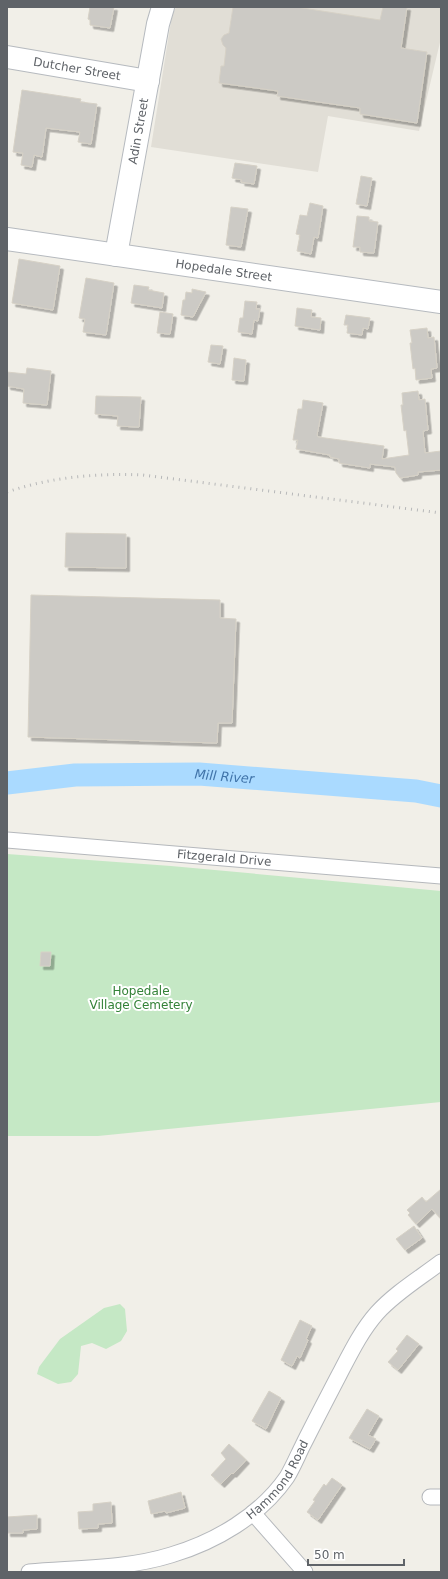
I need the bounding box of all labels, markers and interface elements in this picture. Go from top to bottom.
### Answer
street label: Dutcher Street [32,55,122,83]
street label: Adin Street [126,97,151,165]
street label: Hopedale Street [175,257,273,284]
water label: Mill River [194,766,257,786]
street label: Fitzgerald Drive [177,847,272,869]
park label: Hopedale Village Cemetery [89,984,193,1012]
street label: Hammond Road [244,1438,311,1522]
scale bar [308,1541,404,1567]
text: 50 m [314,1548,345,1562]

